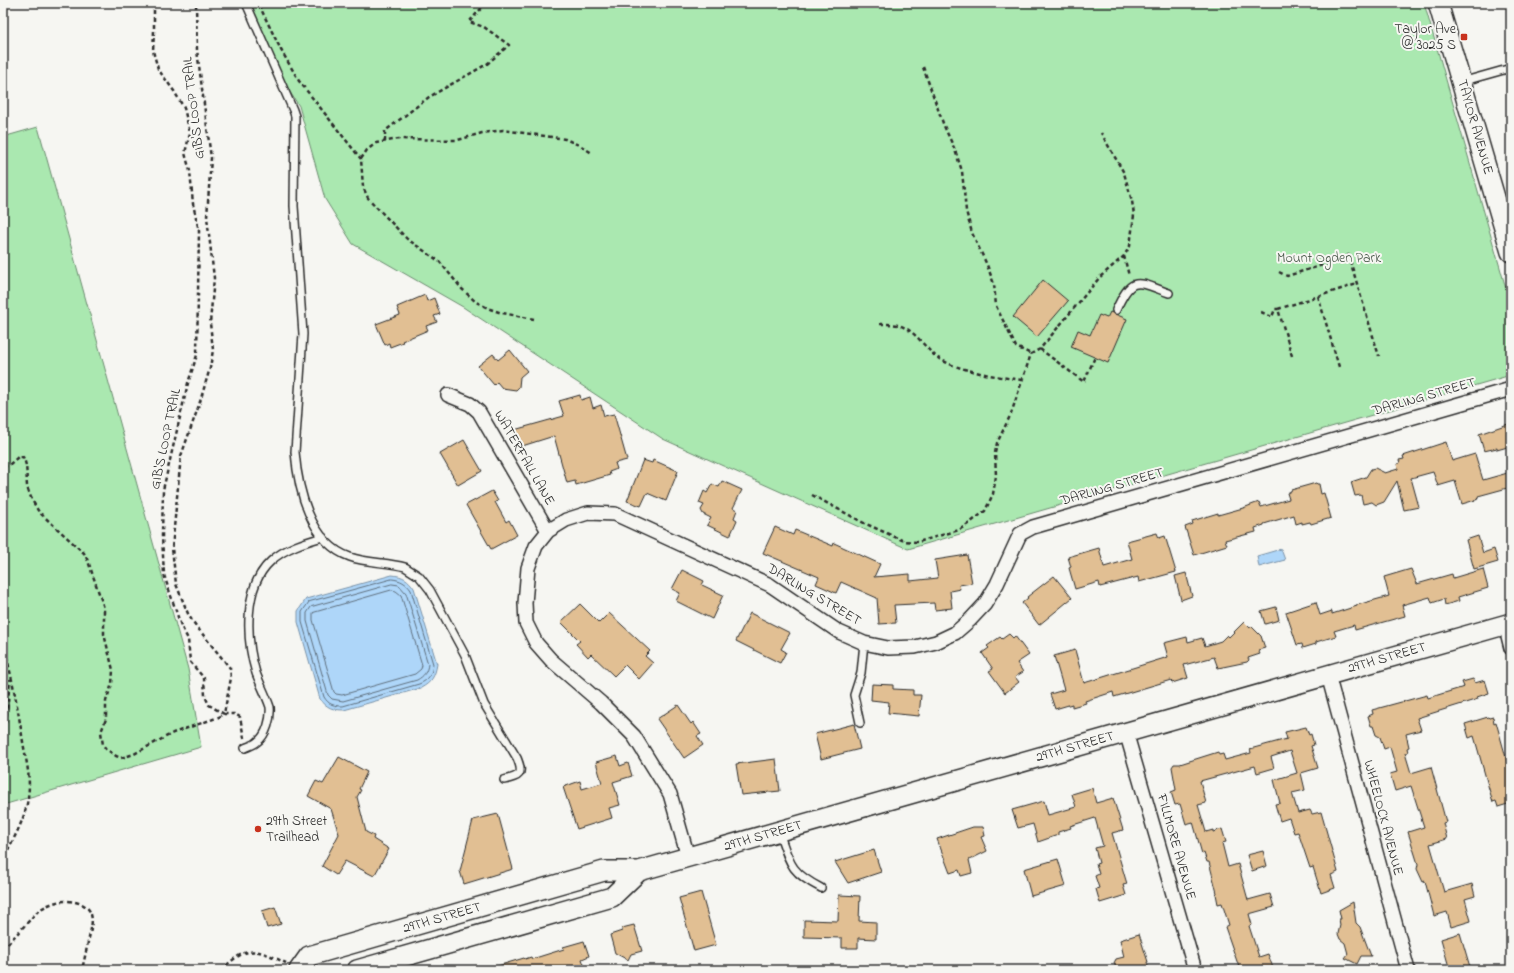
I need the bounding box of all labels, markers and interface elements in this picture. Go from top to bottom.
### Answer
place label: Taylor Ave @ 3025 S [1394,19,1457,56]
marker: Taylor Ave @ 3025 S [1459,32,1469,42]
street label: GIB'S LOOP TRAIL [177,55,211,160]
street label: TAYLOR AVENUE [1451,77,1499,177]
park label: Mount Ogden Park [1277,248,1382,270]
street label: DARLING STREET [1369,372,1478,422]
street label: GIB'S LOOP TRAIL [145,386,187,491]
street label: WATERFALL LANE [488,406,560,510]
street label: DARLING STREET [1057,462,1166,512]
street label: DARLING STREET [762,558,865,631]
street label: 29TH STREET [1345,637,1429,679]
street label: 29TH STREET [1033,726,1117,768]
street label: WHEELOCK AVENUE [1357,758,1409,878]
street label: FILLMORE AVENUE [1151,790,1201,903]
place label: 29th Street Trailhead [266,811,328,848]
street label: 29TH STREET [721,815,805,857]
marker: 29th Street Trailhead [253,824,263,834]
street label: 29TH STREET [400,897,484,939]

